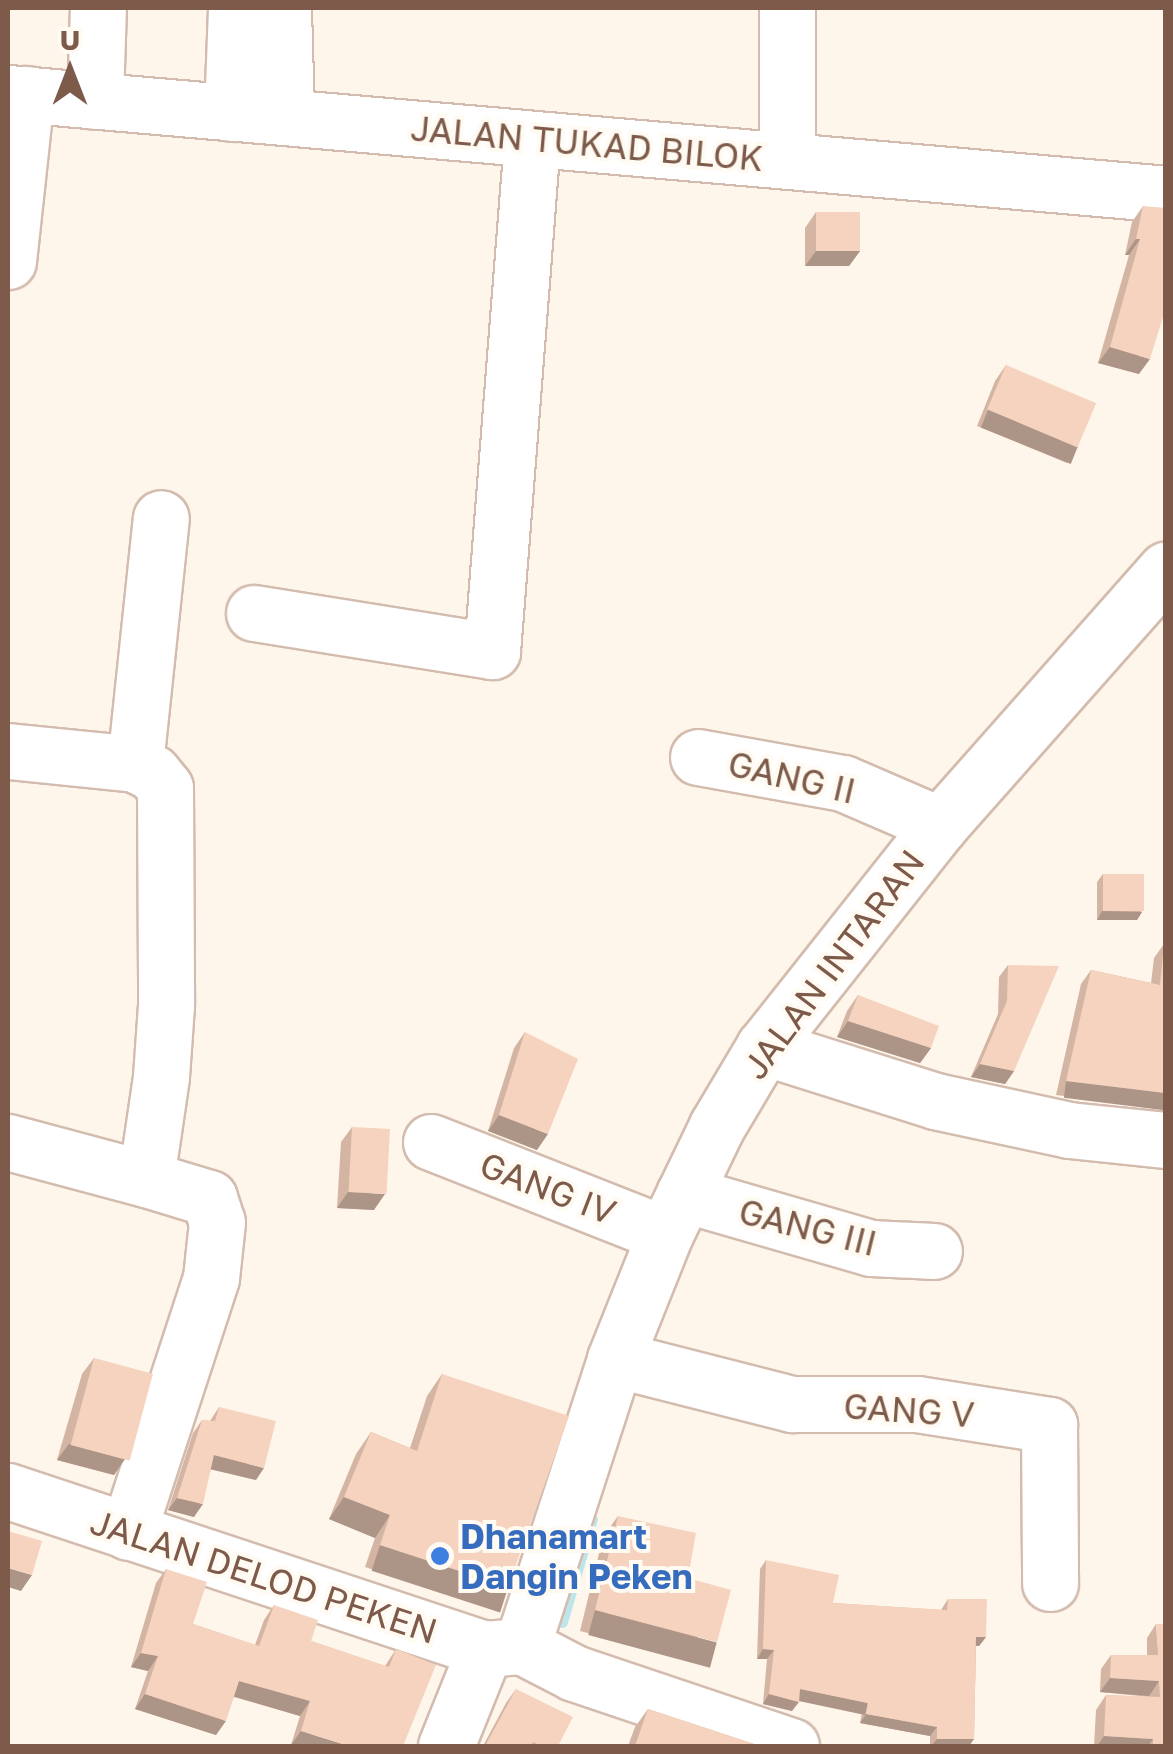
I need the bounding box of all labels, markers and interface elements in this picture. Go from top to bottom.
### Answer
north arrow [20,20,120,120]
text: U [60,23,80,56]
street label: JALAN TUKAD BILOK [409,107,765,179]
street label: GANG II [724,742,860,812]
street label: JALAN INTARAN [733,841,933,1087]
street label: GANG IV [474,1143,622,1233]
street label: GANG III [735,1190,881,1264]
street label: GANG V [842,1384,976,1436]
street label: JALAN DELOD PEKEN [86,1500,442,1652]
place label: Dhanamart Dangin Peken [460,1515,693,1597]
marker: Dhanamart Dangin Peken [429,1545,451,1567]

